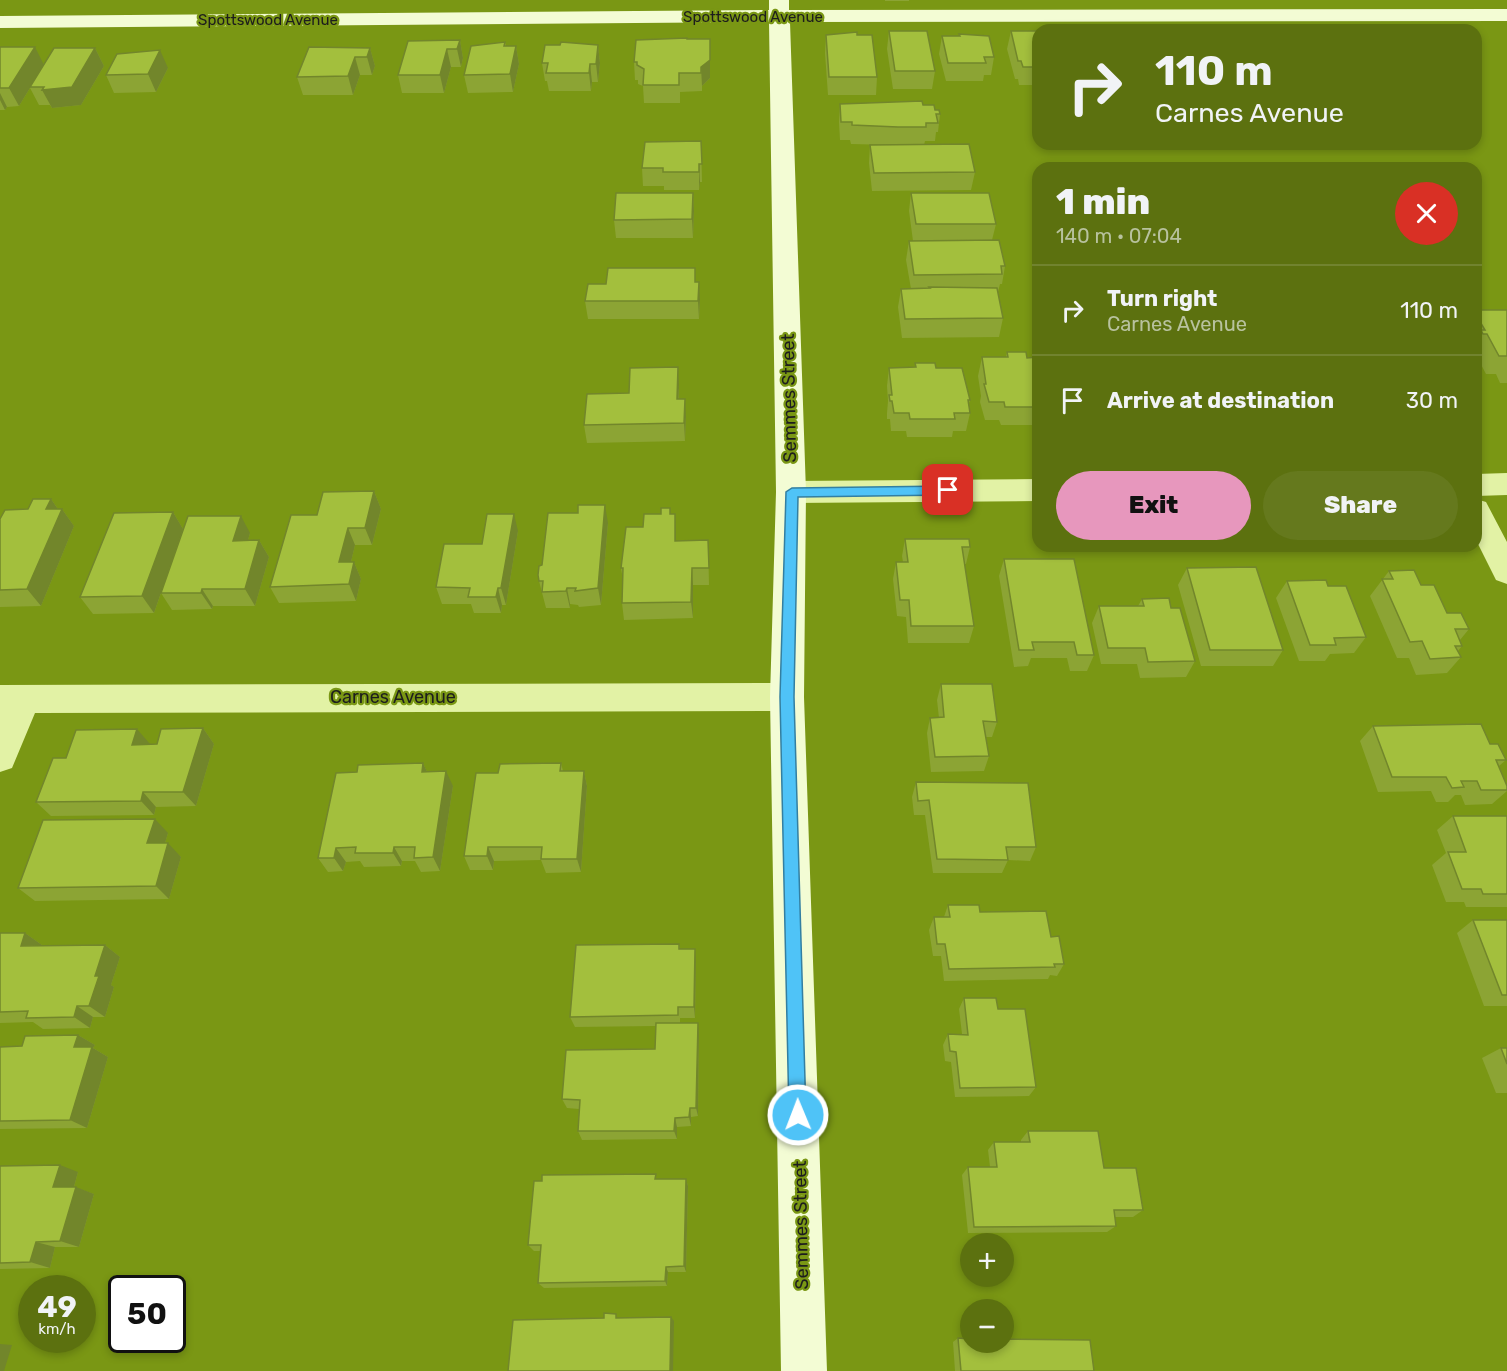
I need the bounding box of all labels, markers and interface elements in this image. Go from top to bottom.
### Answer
street label: Spottswood Avenue [683,8,823,26]
street label: Spottswood Avenue [198,11,338,29]
text: 110 m [1155,46,1273,96]
icon: right [1056,48,1134,126]
text: Carnes Avenue [1155,97,1344,129]
text: 1 min [1056,180,1150,223]
button: close [1395,182,1458,245]
text: 140 m · 07:04 [1056,224,1182,248]
text: Turn right [1107,285,1217,312]
icon: right [1056,294,1089,327]
text: 110 m [1400,297,1458,324]
text: Carnes Avenue [1107,312,1247,336]
street label: Semmes Street [777,333,801,463]
icon: arrive [1056,384,1089,417]
text: Arrive at destination [1107,387,1334,414]
text: 30 m [1406,387,1458,414]
pin [922,464,973,515]
button: Exit [1056,471,1251,540]
button: Share [1263,471,1458,540]
icon: arrive [931,473,964,506]
street label: Carnes Avenue [330,686,456,708]
position arrow [766,1083,830,1147]
street label: Semmes Street [789,1160,813,1290]
map controls [960,1233,1014,1353]
button: + [960,1233,1014,1287]
speed limit sign: 50 [108,1275,186,1353]
text: 49 [37,1289,77,1325]
button: − [960,1299,1014,1353]
text: km/h [38,1320,76,1338]

